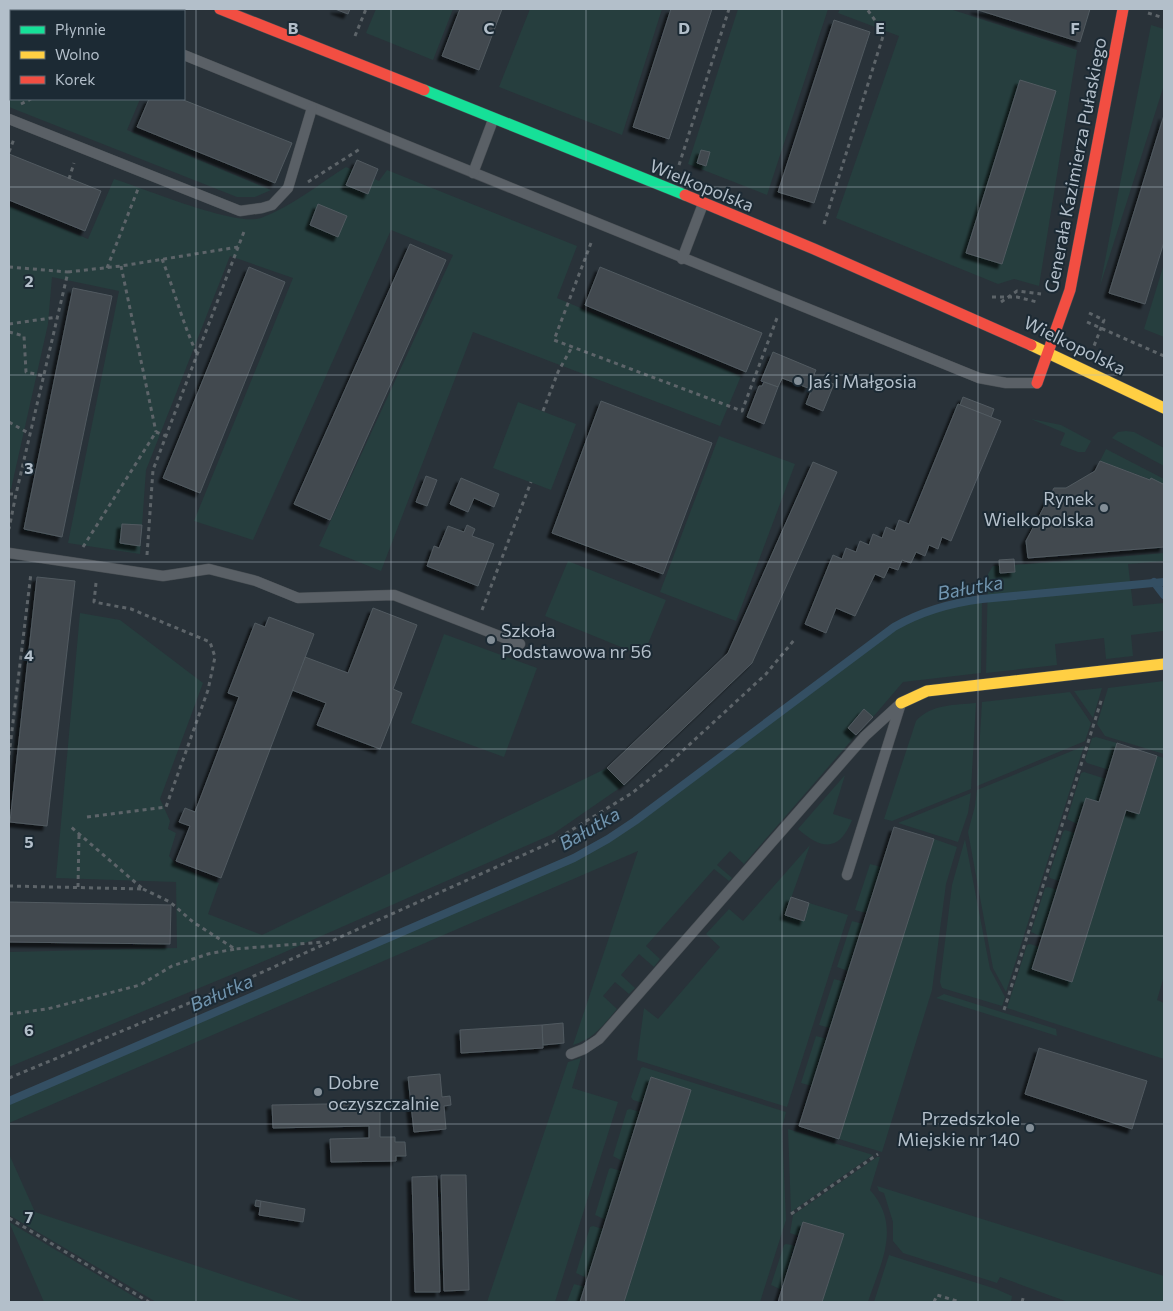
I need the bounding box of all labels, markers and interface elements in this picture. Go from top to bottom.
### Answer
legend [10,10,185,100]
text: B [288,18,299,37]
text: C [484,18,495,37]
text: D [678,18,690,37]
text: E [875,18,885,37]
text: F [1070,18,1080,37]
text: Płynnie [55,20,106,38]
street label: Generała Kazimierza Pułaskiego [1039,35,1111,295]
text: Wolno [55,45,100,63]
text: Korek [55,70,95,88]
street label: Wielkopolska [647,154,757,216]
text: 2 [24,271,34,290]
street label: Wielkopolska [1021,311,1129,379]
place label: Jaś i Małgosia [808,370,917,392]
marker: Jaś i Małgosia [792,375,804,387]
text: 3 [24,458,34,477]
place label: Rynek Wielkopolska [984,487,1094,530]
marker: Rynek Wielkopolska [1098,502,1110,514]
water label: Bałutka [935,570,1005,604]
place label: Szkoła Podstawowa nr 56 [501,619,652,662]
marker: Szkoła Podstawowa nr 56 [485,634,497,646]
text: 4 [24,645,34,664]
water label: Bałutka [554,801,624,855]
text: 5 [24,832,34,851]
water label: Bałutka [186,968,256,1016]
text: 6 [24,1020,34,1039]
place label: Dobre oczyszczalnie [328,1071,439,1114]
marker: Dobre oczyszczalnie [312,1086,324,1098]
place label: Przedszkole Miejskie nr 140 [897,1107,1020,1150]
marker: Przedszkole Miejskie nr 140 [1024,1122,1036,1134]
text: 7 [25,1207,34,1226]

